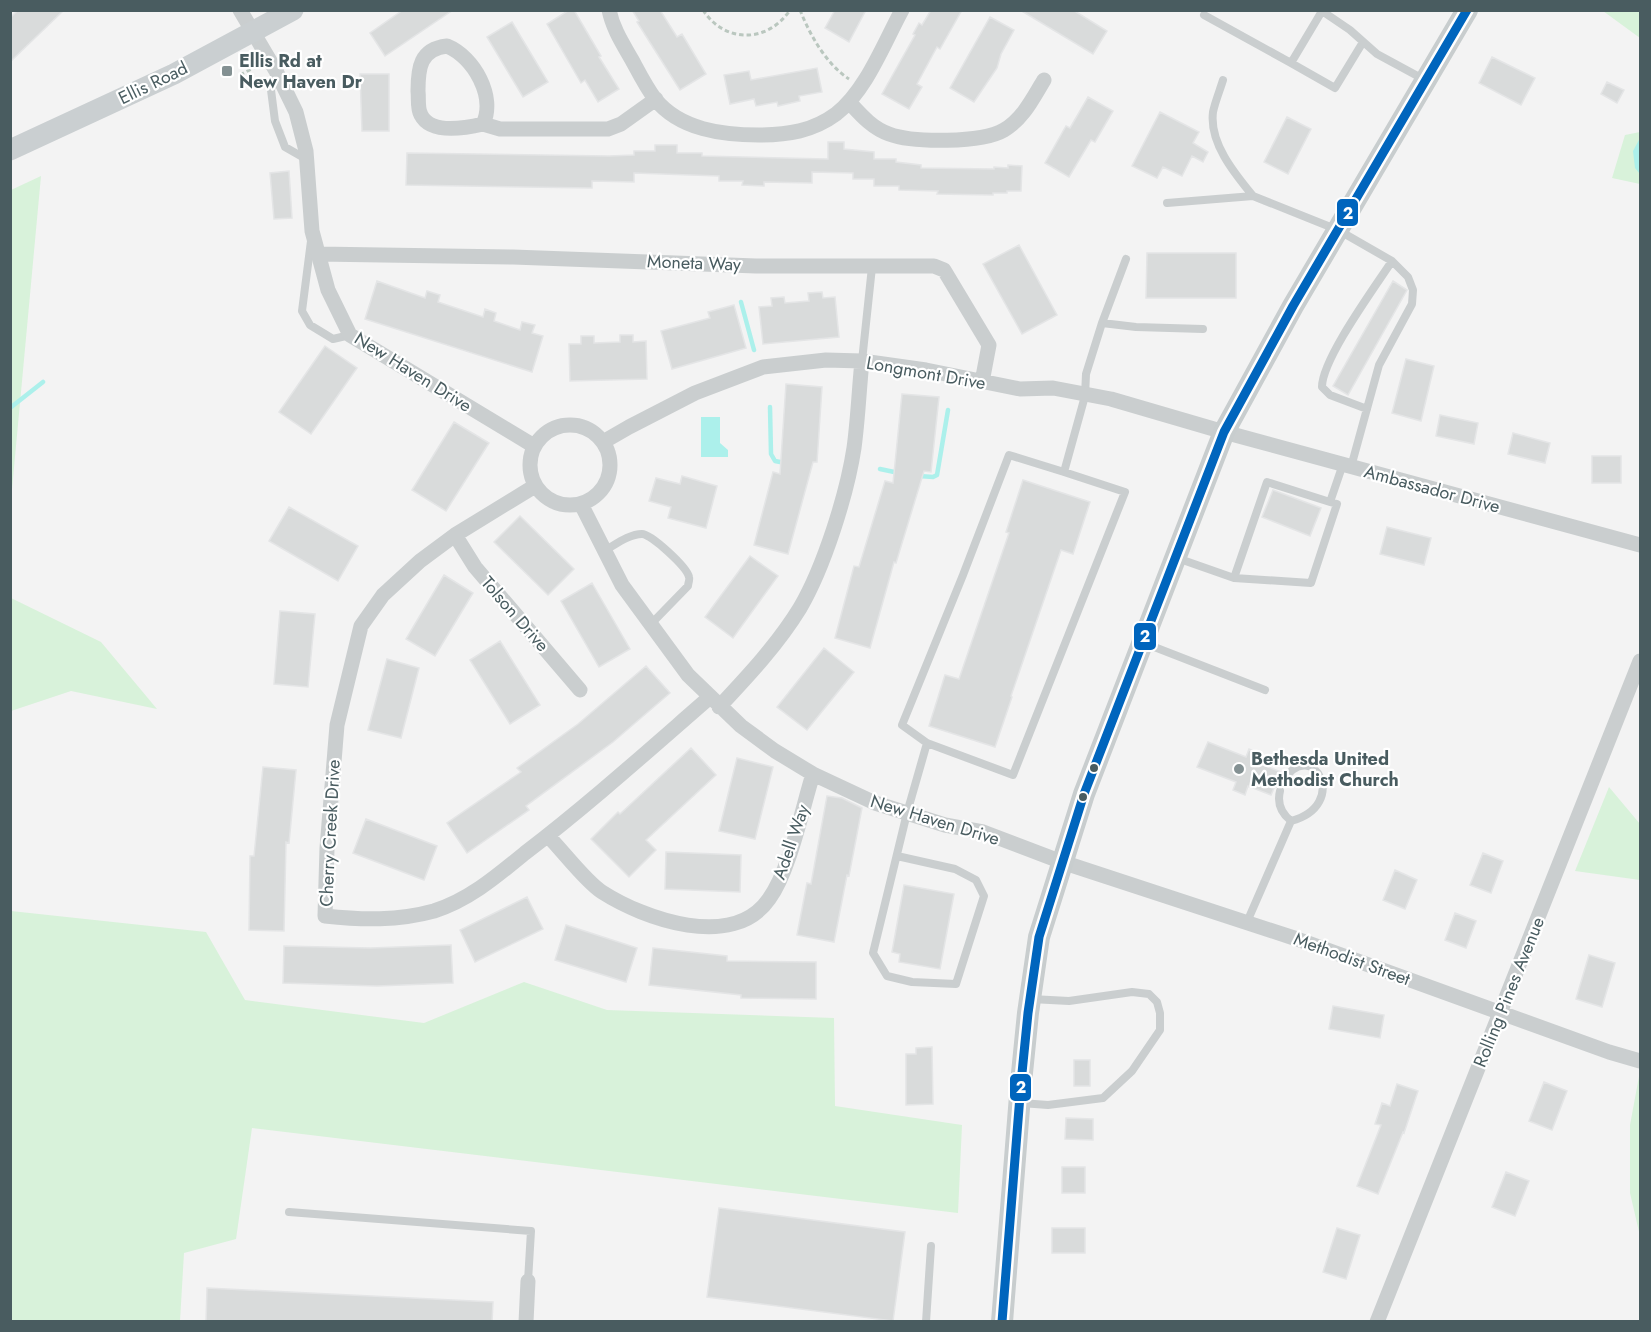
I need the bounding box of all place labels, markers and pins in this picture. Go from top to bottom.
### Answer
place label: Ellis Rd at New Haven Dr [239,48,363,95]
marker: Ellis Rd at New Haven Dr [220,64,234,78]
place label: Bethesda United Methodist Church [1251,746,1399,793]
unlabelled marker [1088,762,1100,774]
marker: Bethesda United Methodist Church [1232,762,1246,776]
unlabelled marker [1077,791,1089,803]

